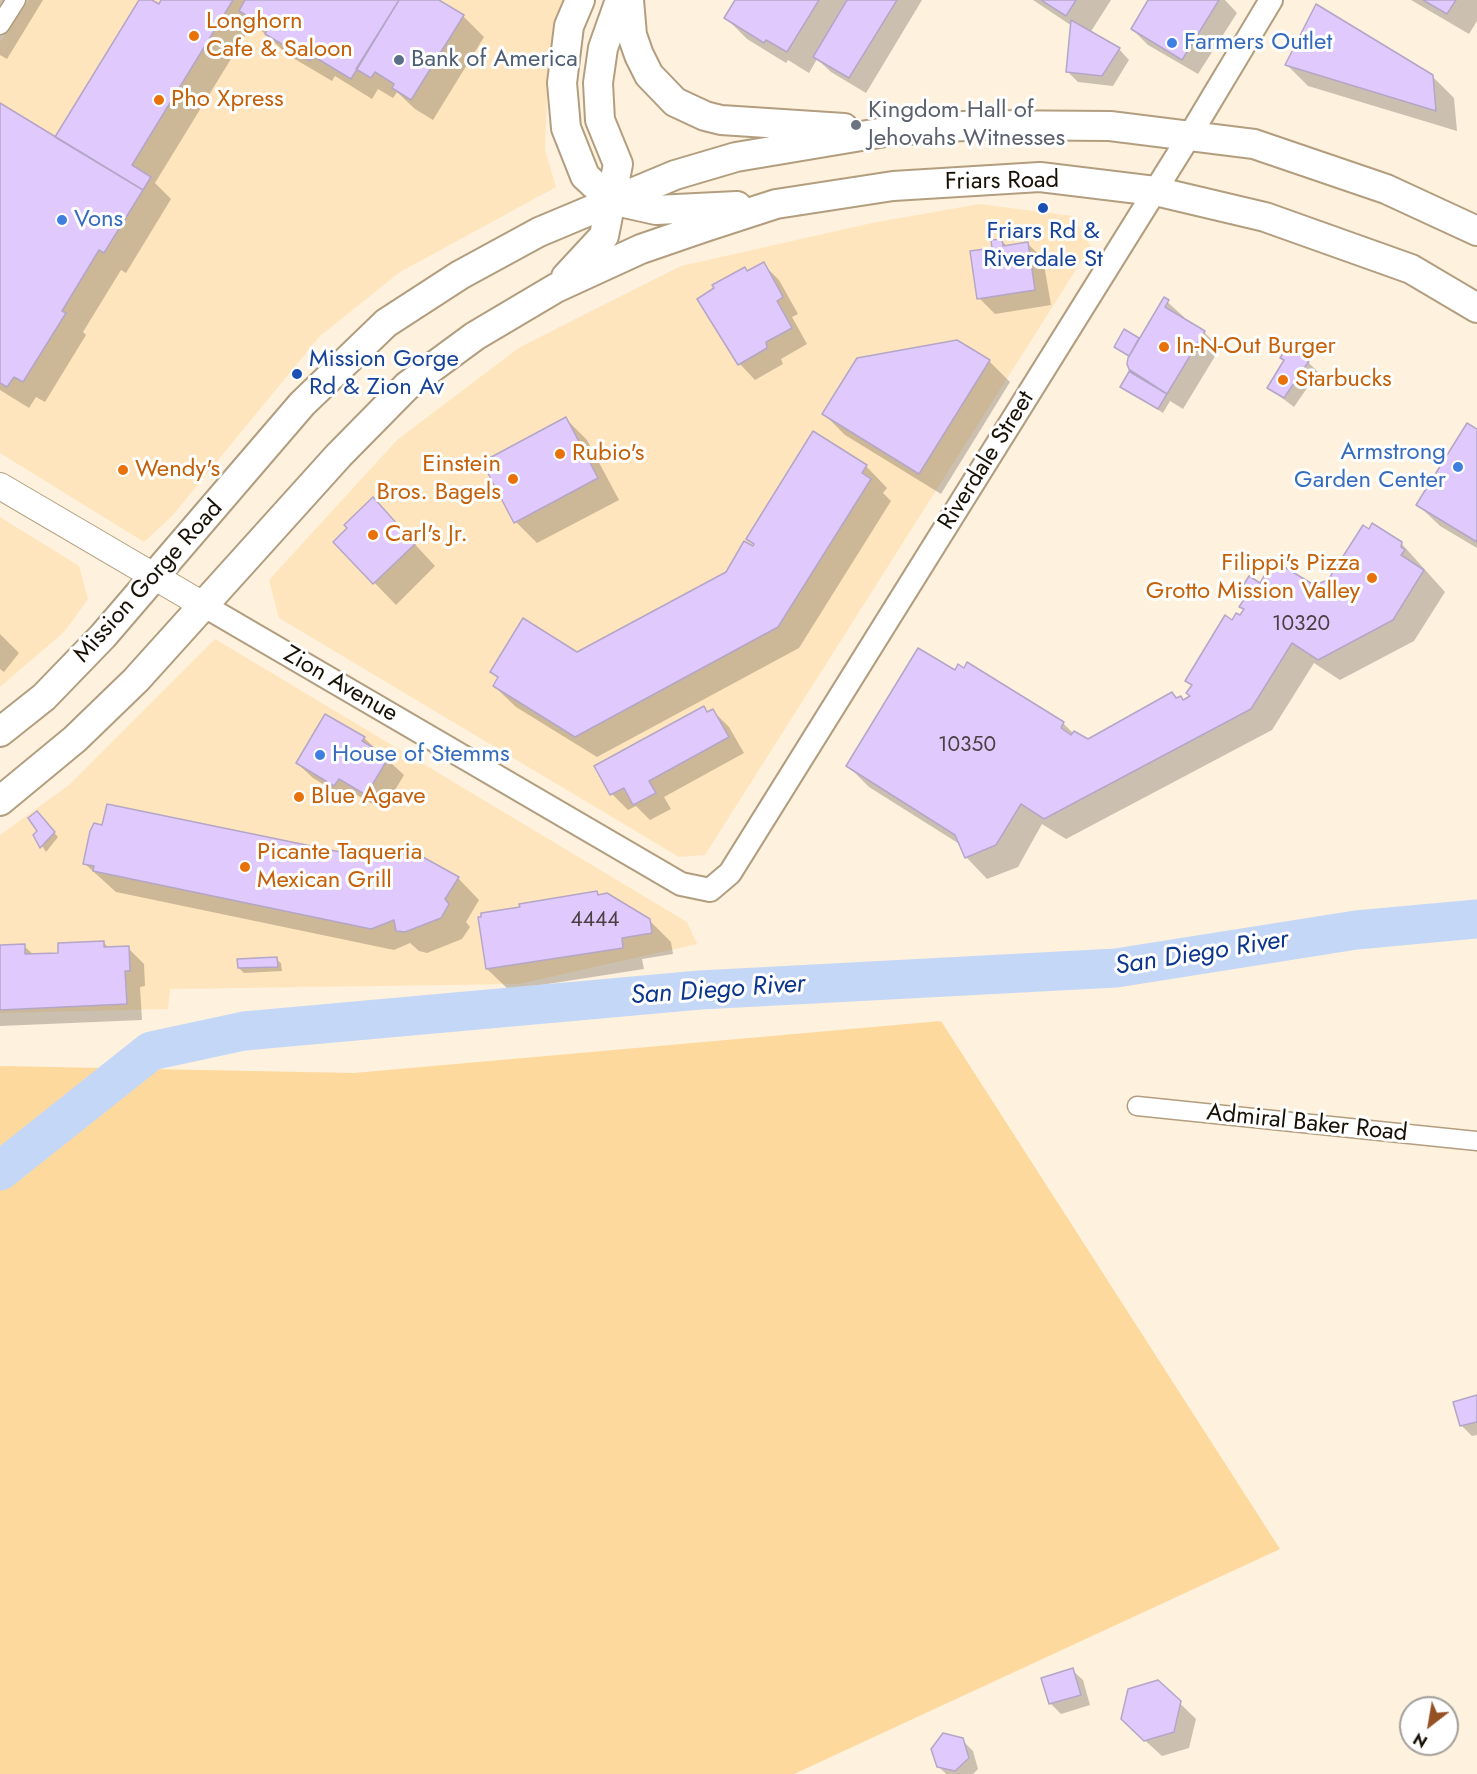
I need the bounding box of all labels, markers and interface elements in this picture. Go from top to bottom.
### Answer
place label: Longhorn Cafe & Saloon [206,8,353,64]
marker: Longhorn Cafe & Saloon [187,29,201,43]
place label: Farmers Outlet [1184,29,1332,57]
marker: Farmers Outlet [1165,36,1179,50]
place label: Bank of America [411,46,578,74]
marker: Bank of America [392,53,406,67]
place label: Pho Xpress [171,86,284,114]
marker: Pho Xpress [152,93,166,107]
place label: Kingdom Hall of Jehovahs Witnesses [868,97,1065,153]
marker: Kingdom Hall of Jehovahs Witnesses [849,118,863,132]
street label: Friars Road [945,167,1059,197]
marker: Friars Rd & Riverdale St [1036,201,1050,215]
place label: Vons [74,206,123,234]
marker: Vons [55,213,69,227]
place label: Friars Rd & Riverdale St [983,218,1103,274]
place label: In-N-Out Burger [1176,333,1336,361]
marker: In-N-Out Burger [1157,340,1171,354]
place label: Mission Gorge Rd & Zion Av [309,346,459,402]
place label: Starbucks [1295,366,1392,394]
marker: Mission Gorge Rd & Zion Av [290,367,304,381]
marker: Starbucks [1276,373,1290,387]
street label: Riverdale Street [933,386,1041,536]
place label: Armstrong Garden Center [1294,439,1446,495]
place label: Rubio's [572,440,644,468]
marker: Rubio's [553,447,567,461]
place label: Einstein Bros. Bagels [376,451,501,507]
place label: Wendy's [135,456,220,484]
marker: Armstrong Garden Center [1451,460,1465,474]
marker: Wendy's [116,463,130,477]
marker: Einstein Bros. Bagels [506,472,520,486]
street label: Mission Gorge Road [68,495,230,669]
place label: Carl's Jr. [385,521,468,549]
marker: Carl's Jr. [366,528,380,542]
place label: Filippi's Pizza Grotto Mission Valley [1146,550,1360,606]
marker: Filippi's Pizza Grotto Mission Valley [1365,571,1379,585]
house number: 10320 [1272,612,1330,638]
street label: Zion Avenue [278,641,402,729]
house number: 10350 [938,733,996,759]
place label: House of Stemms [332,741,510,769]
marker: House of Stemms [313,748,327,762]
place label: Blue Agave [311,783,426,811]
marker: Blue Agave [292,790,306,804]
place label: Picante Taqueria Mexican Grill [257,839,422,895]
marker: Picante Taqueria Mexican Grill [238,860,252,874]
house number: 4444 [571,908,619,934]
water label: San Diego River [1113,925,1291,983]
water label: San Diego River [630,969,806,1013]
street label: Admiral Baker Road [1205,1099,1409,1149]
north arrow [1399,1696,1459,1756]
text: N [1409,1727,1432,1753]

